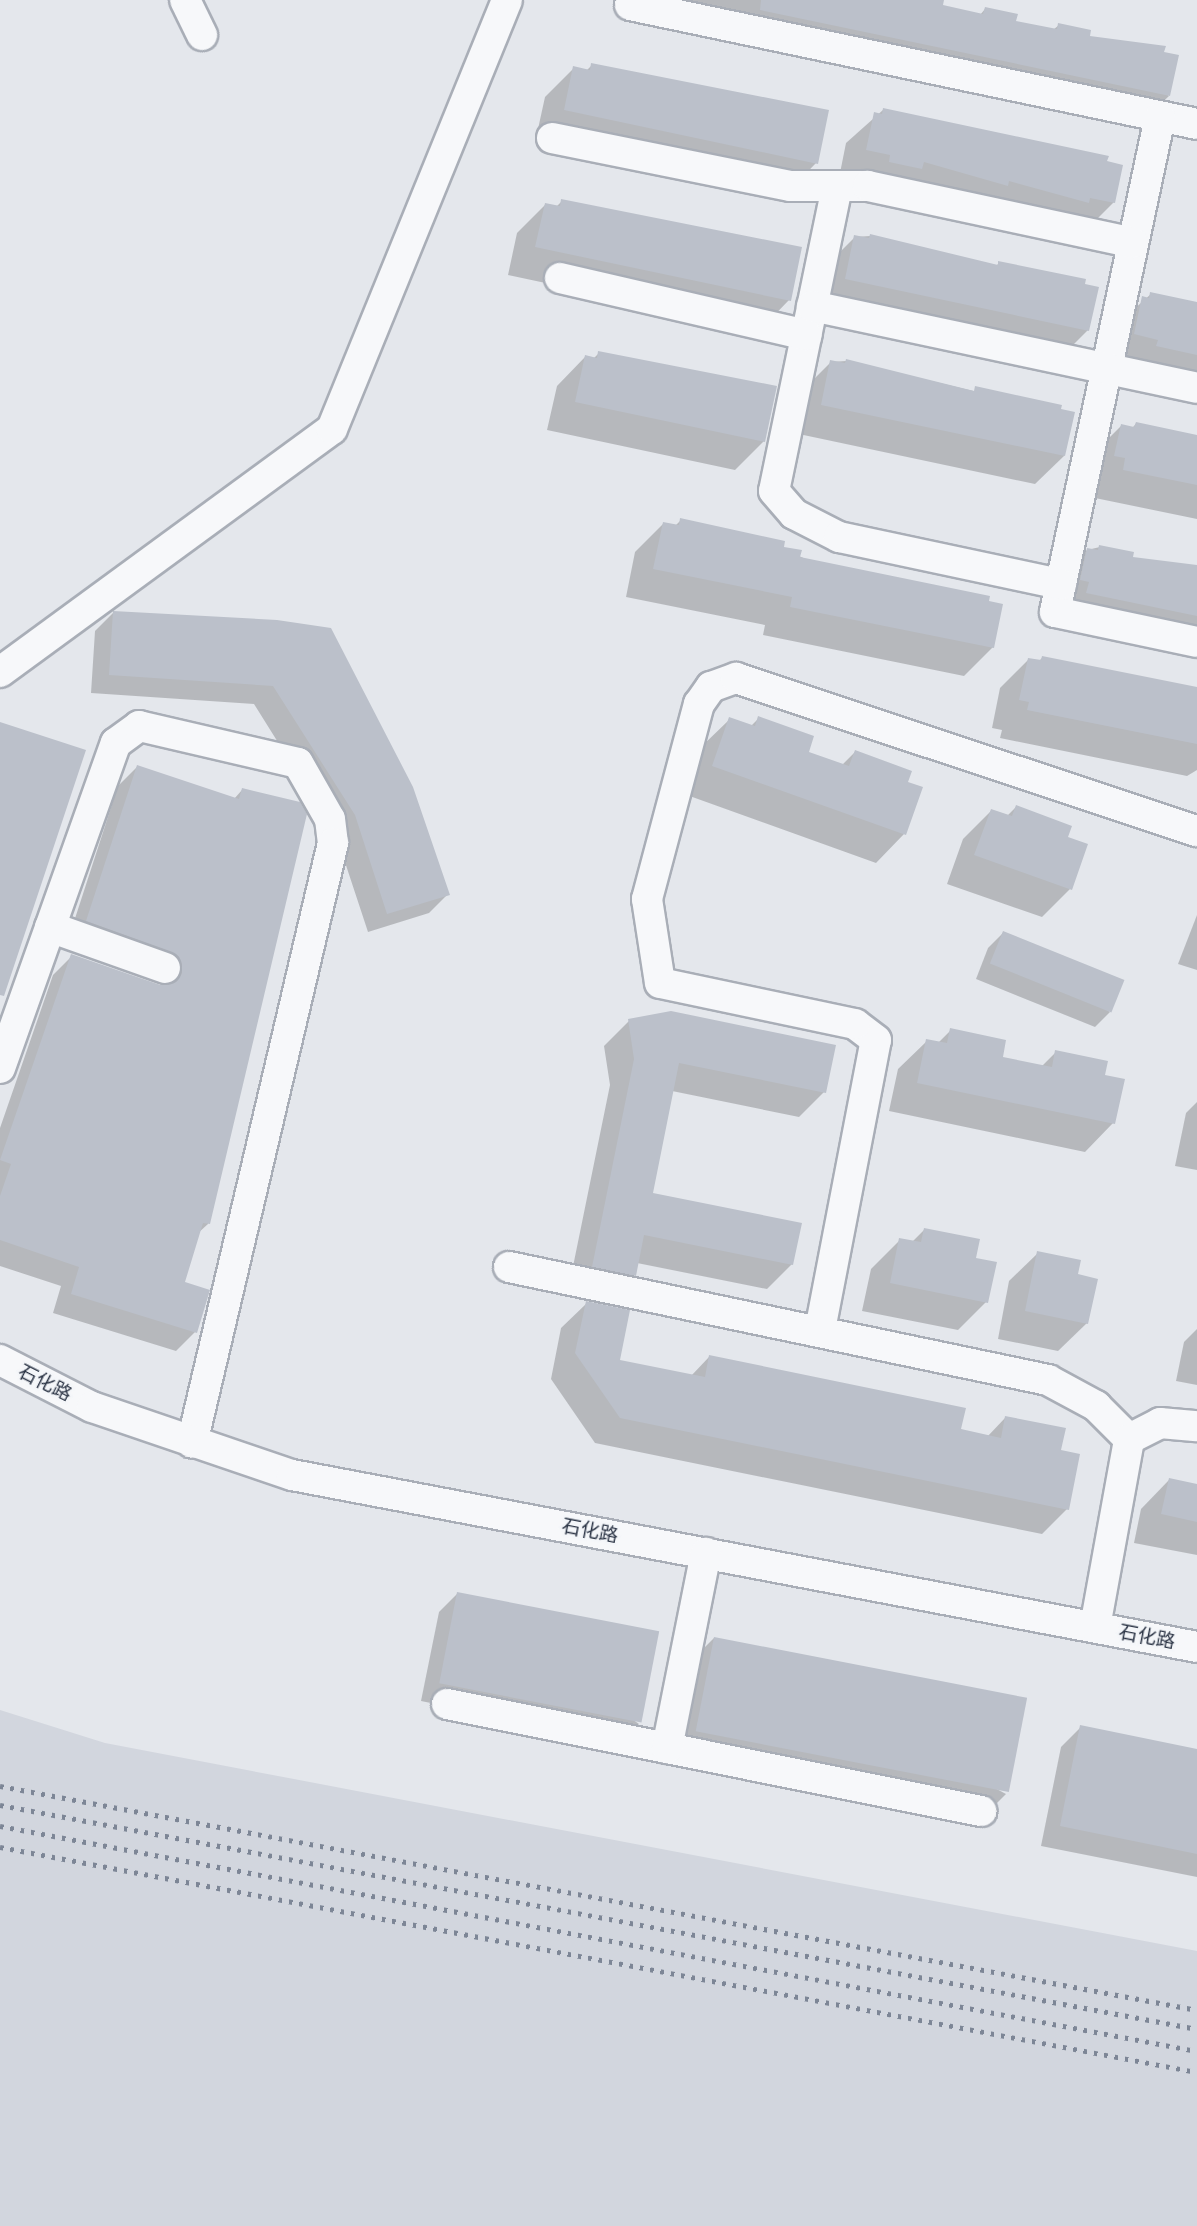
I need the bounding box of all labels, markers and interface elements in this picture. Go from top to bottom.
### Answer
street label: 石化路 [14,1360,76,1406]
street label: 石化路 [560,1514,620,1548]
street label: 石化路 [1117,1620,1177,1654]

